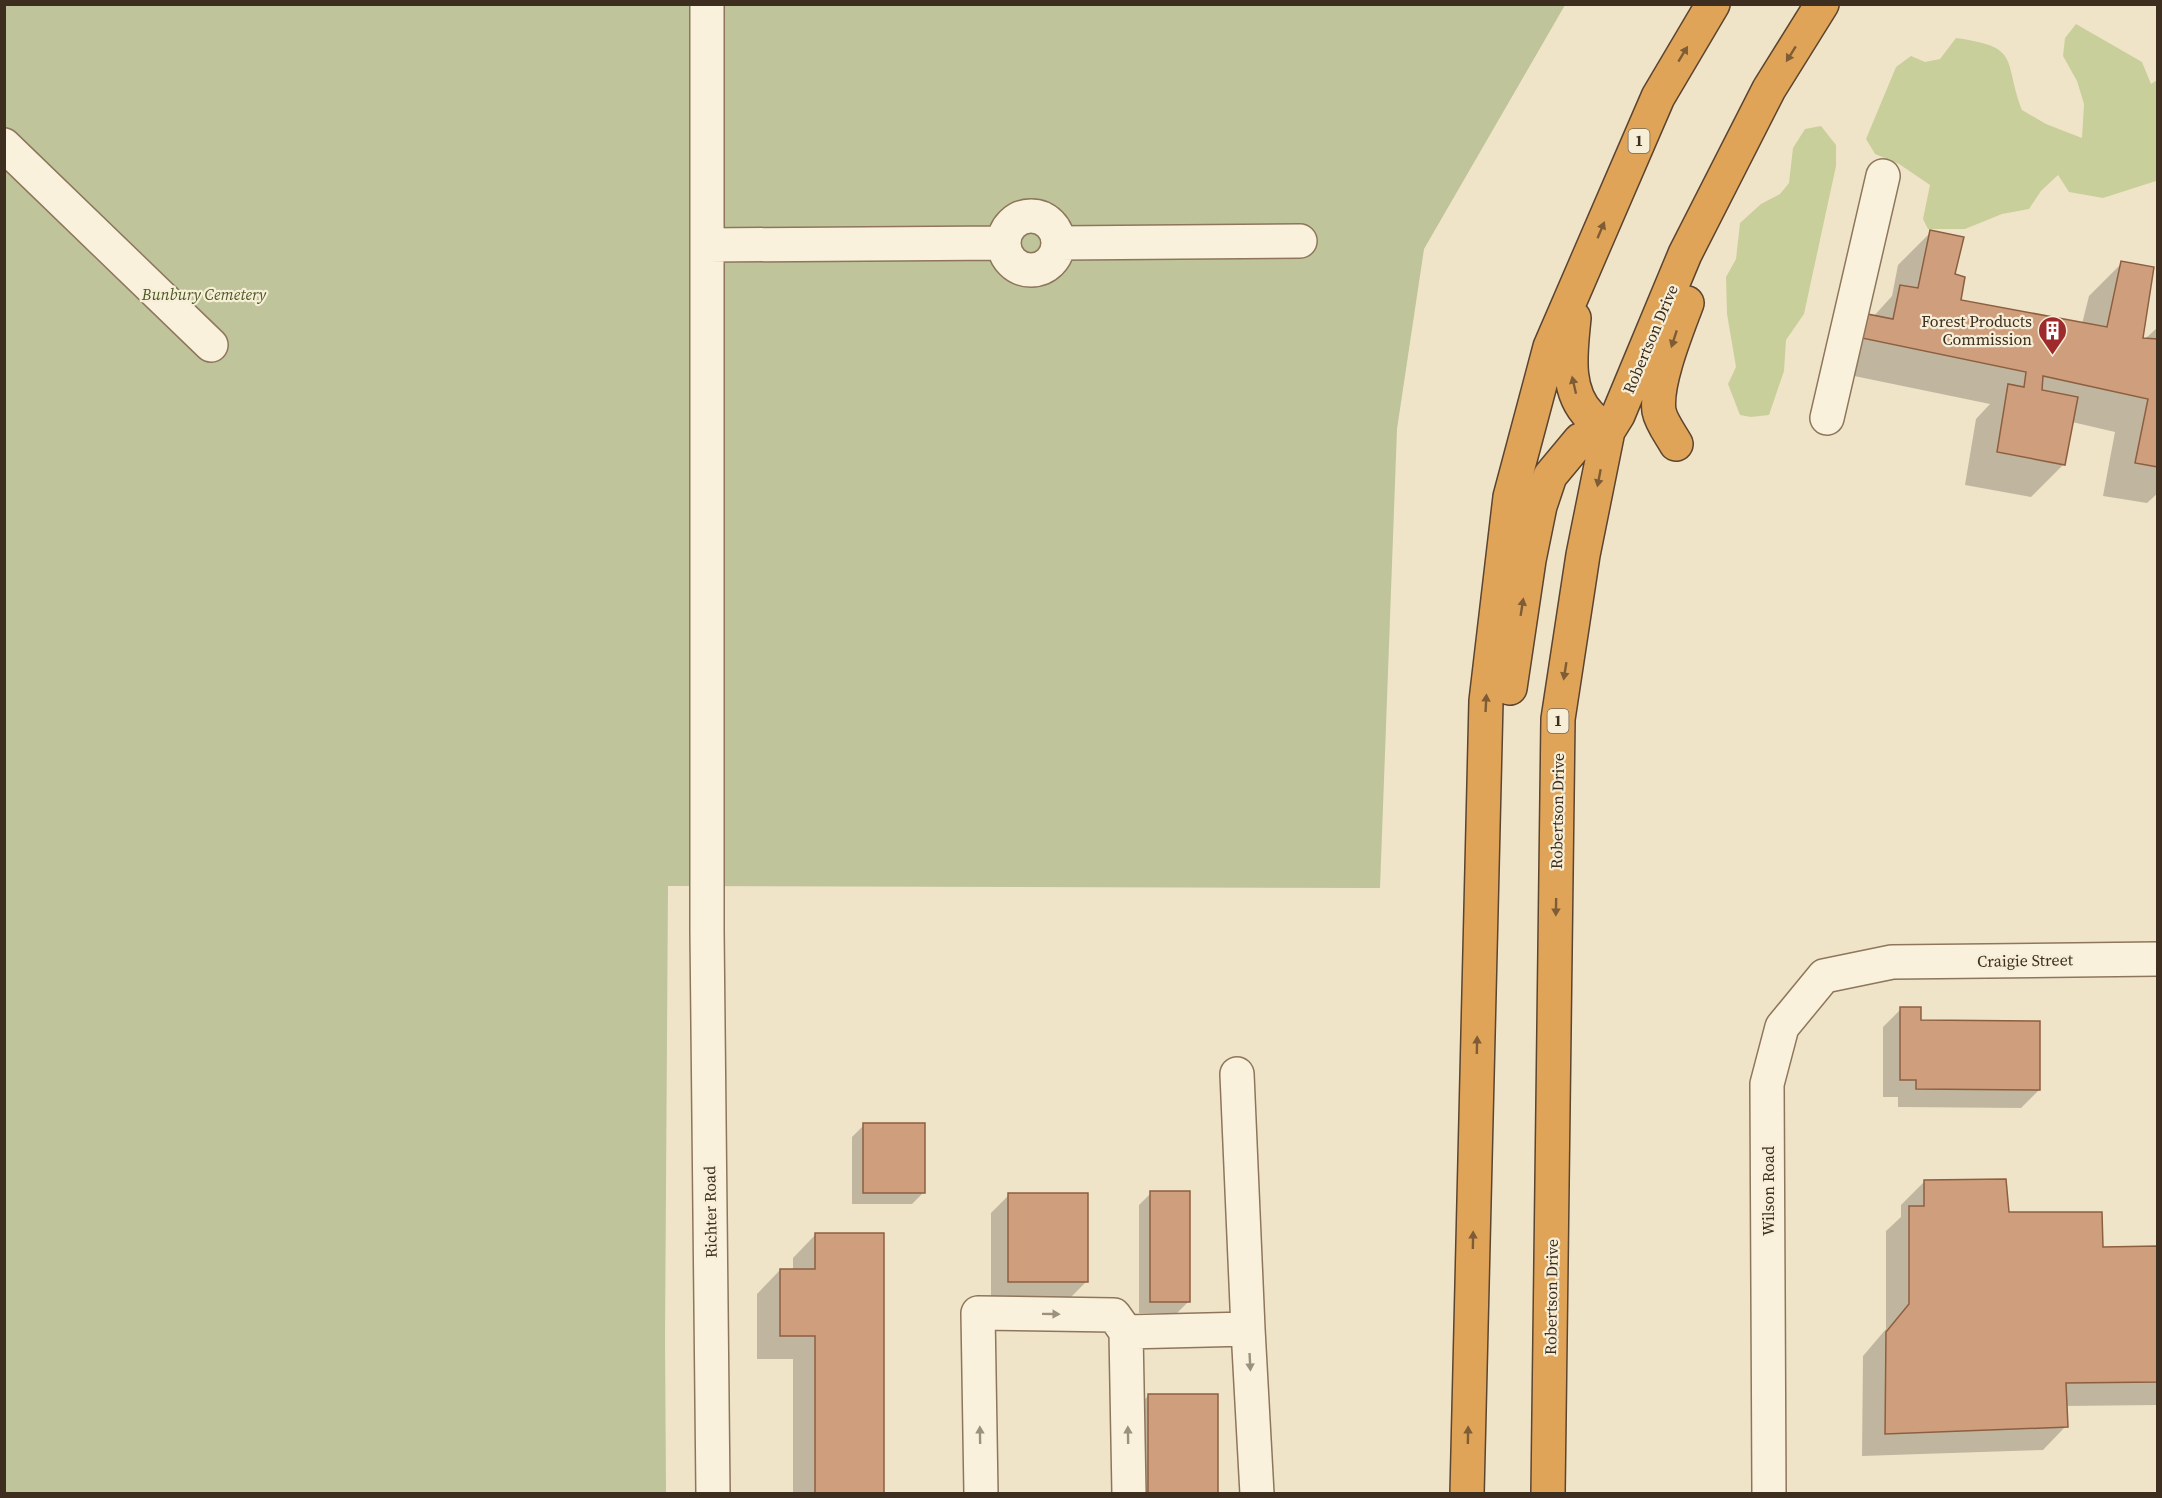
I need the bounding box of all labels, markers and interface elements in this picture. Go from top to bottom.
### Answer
one-way arrow [1678,46,1689,62]
one-way arrow [1785,46,1796,62]
road number: 1 [1628,129,1650,153]
one-way arrow [1596,221,1605,238]
street label: Robertson Drive [1617,281,1683,397]
park label: Bunbury Cemetery [141,283,267,305]
place label: Forest Products Commission [1921,310,2032,350]
building icon: Forest Products Commission [2037,314,2069,356]
one-way arrow [1669,330,1679,348]
one-way arrow [1569,376,1579,395]
one-way arrow [1594,469,1603,488]
one-way arrow [1517,597,1526,616]
one-way arrow [1561,661,1570,680]
one-way arrow [1482,694,1491,713]
road number: 1 [1548,709,1568,733]
street label: Robertson Drive [1545,753,1569,869]
one-way arrow [1551,898,1560,917]
street label: Craigie Street [1977,948,2074,972]
one-way arrow [1473,1036,1482,1055]
street label: Wilson Road [1757,1146,1779,1236]
street label: Richter Road [698,1166,722,1258]
one-way arrow [1468,1231,1477,1250]
street label: Robertson Drive [1539,1239,1563,1355]
one-way arrow [1041,1309,1060,1319]
one-way arrow [1245,1353,1254,1372]
one-way arrow [975,1426,985,1445]
one-way arrow [1123,1426,1133,1445]
one-way arrow [1463,1426,1473,1445]

